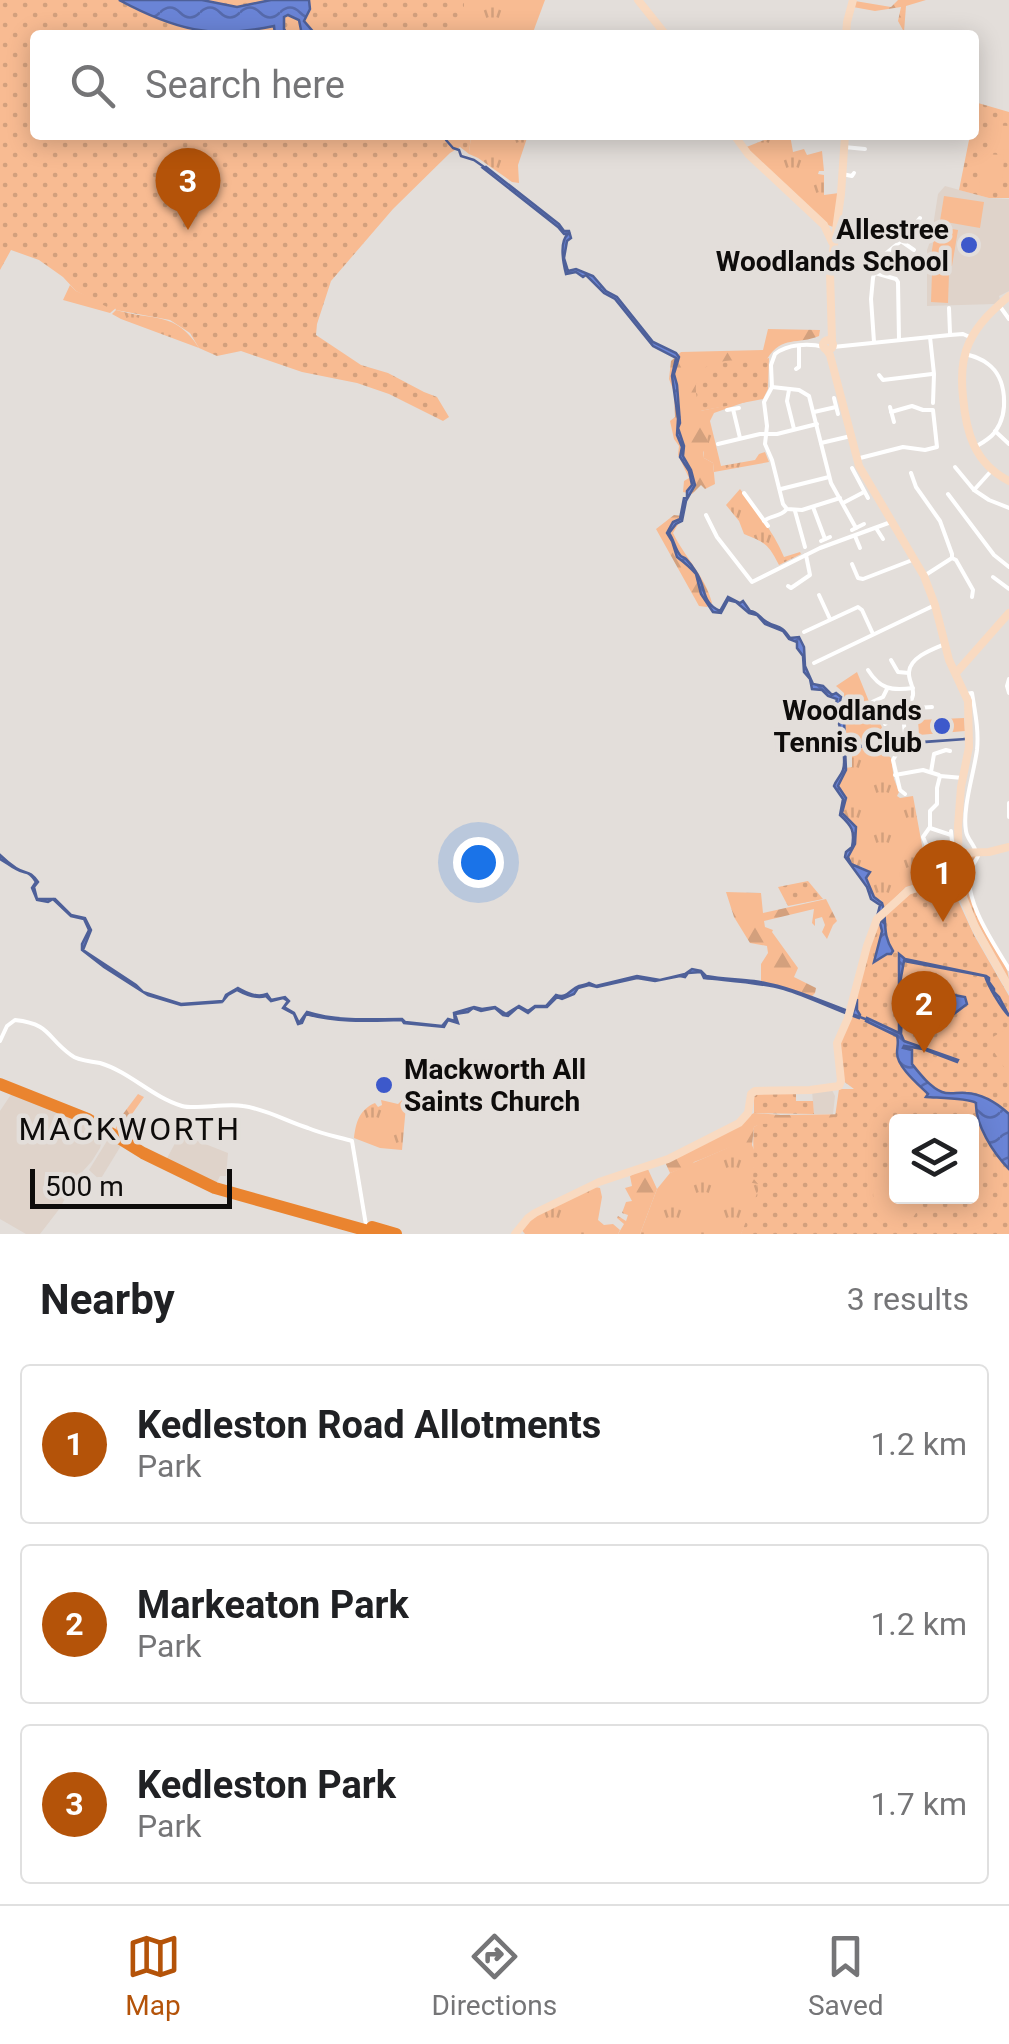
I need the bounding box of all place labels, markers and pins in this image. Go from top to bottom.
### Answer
pin: 3 [156,148,220,230]
place label: Allestree Woodlands School [716,213,949,278]
marker: Allestree Woodlands School [958,234,980,256]
place label: Woodlands Tennis Club [773,694,922,759]
marker: Woodlands Tennis Club [931,715,953,737]
pin: 1 [910,840,976,922]
pin: 2 [892,970,956,1053]
place label: Mackworth All Saints Church [404,1053,586,1118]
marker: Mackworth All Saints Church [373,1074,395,1096]

